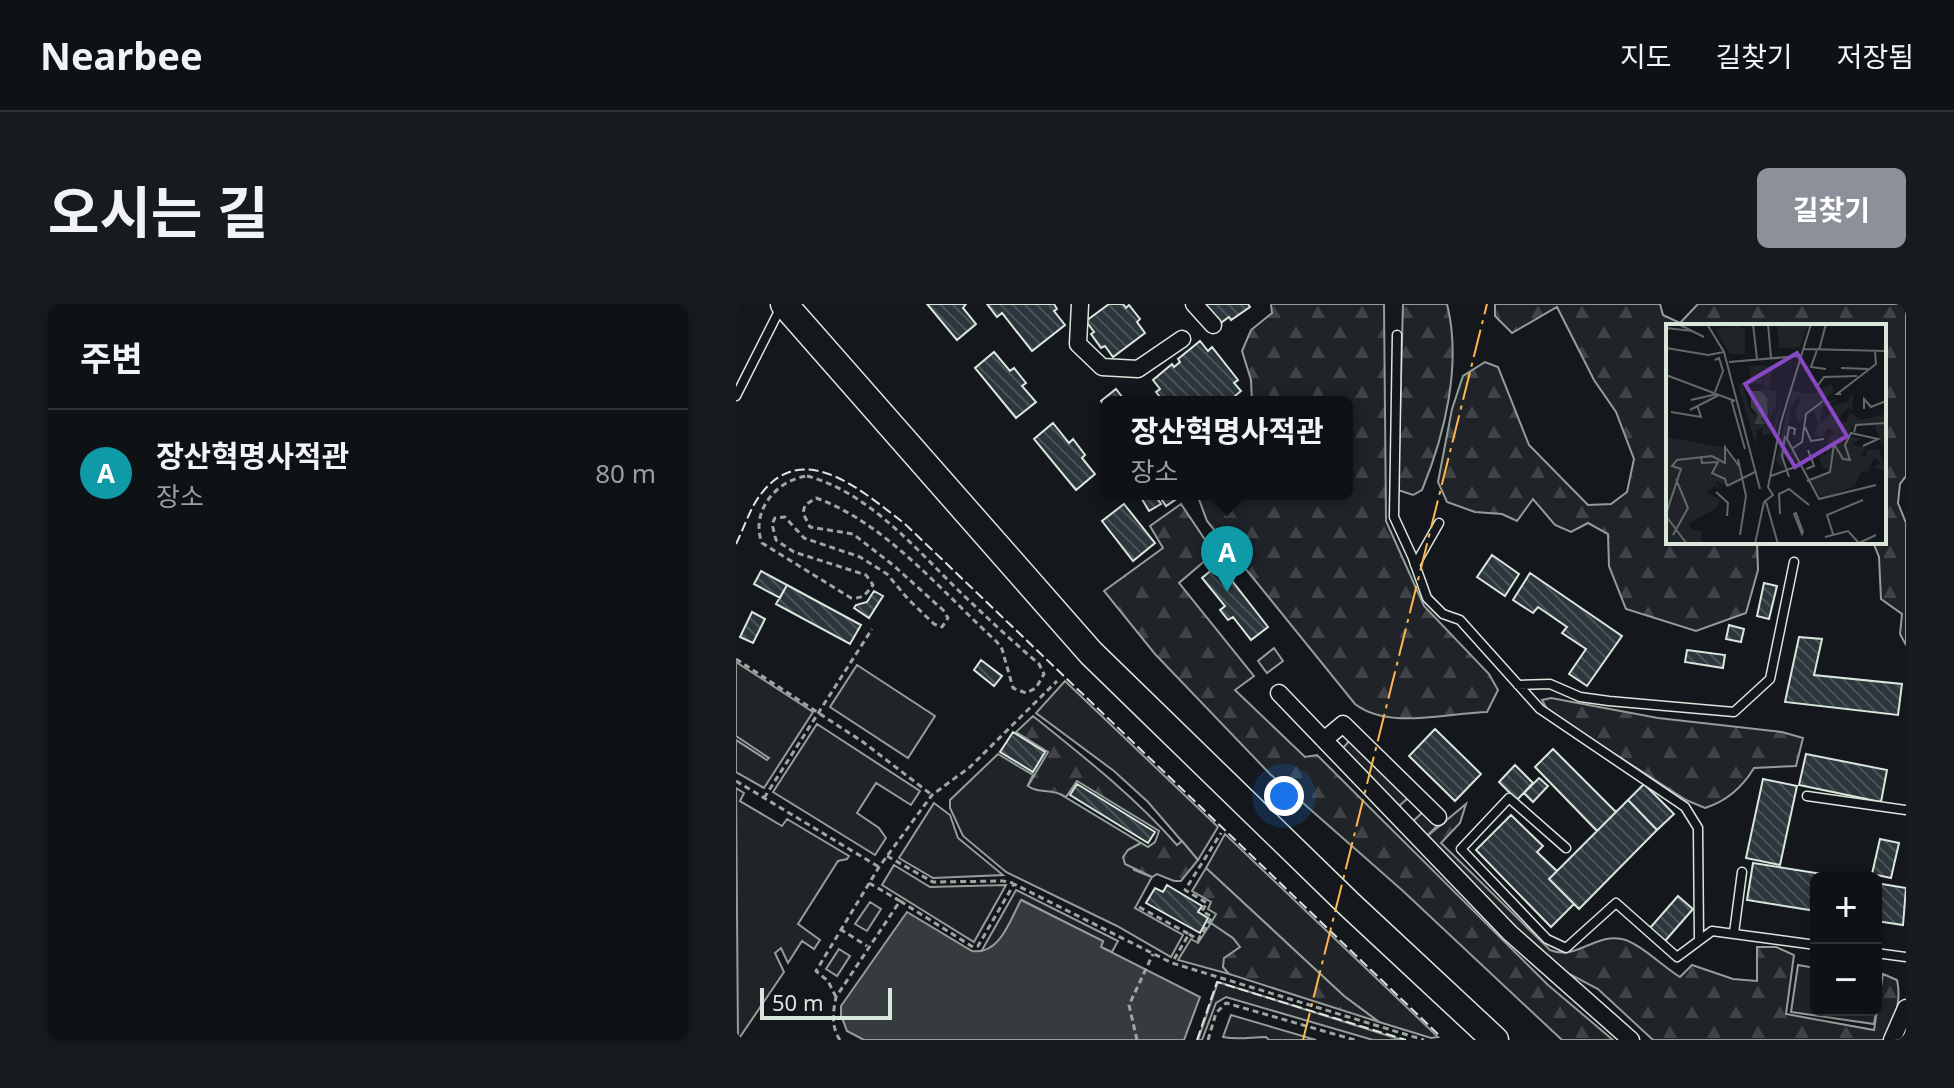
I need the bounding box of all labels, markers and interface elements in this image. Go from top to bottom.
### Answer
text: Nearbee [40,29,203,81]
text: 지도 [1620,37,1671,75]
text: 길찾기 [1715,37,1793,75]
text: 저장됨 [1837,37,1914,75]
button: 길찾기 [1757,168,1906,248]
text: 오시는 길 [48,173,269,249]
inset map [1666,324,1886,544]
text: 주변 [80,335,143,381]
popup [1101,396,1353,500]
text: 장산혁명사적관 [1130,410,1324,451]
text: 장산혁명사적관 [156,435,349,476]
text: 장소 [1130,453,1178,489]
text: A [97,455,115,491]
text: 80 m [595,455,656,491]
text: 장소 [156,478,204,514]
pin: A [1201,526,1253,592]
your location [1264,776,1304,816]
map controls [1810,872,1882,1016]
button: + [1810,872,1882,944]
button: − [1810,944,1882,1016]
scale bar [760,984,892,1020]
text: 50 m [772,987,823,1017]

